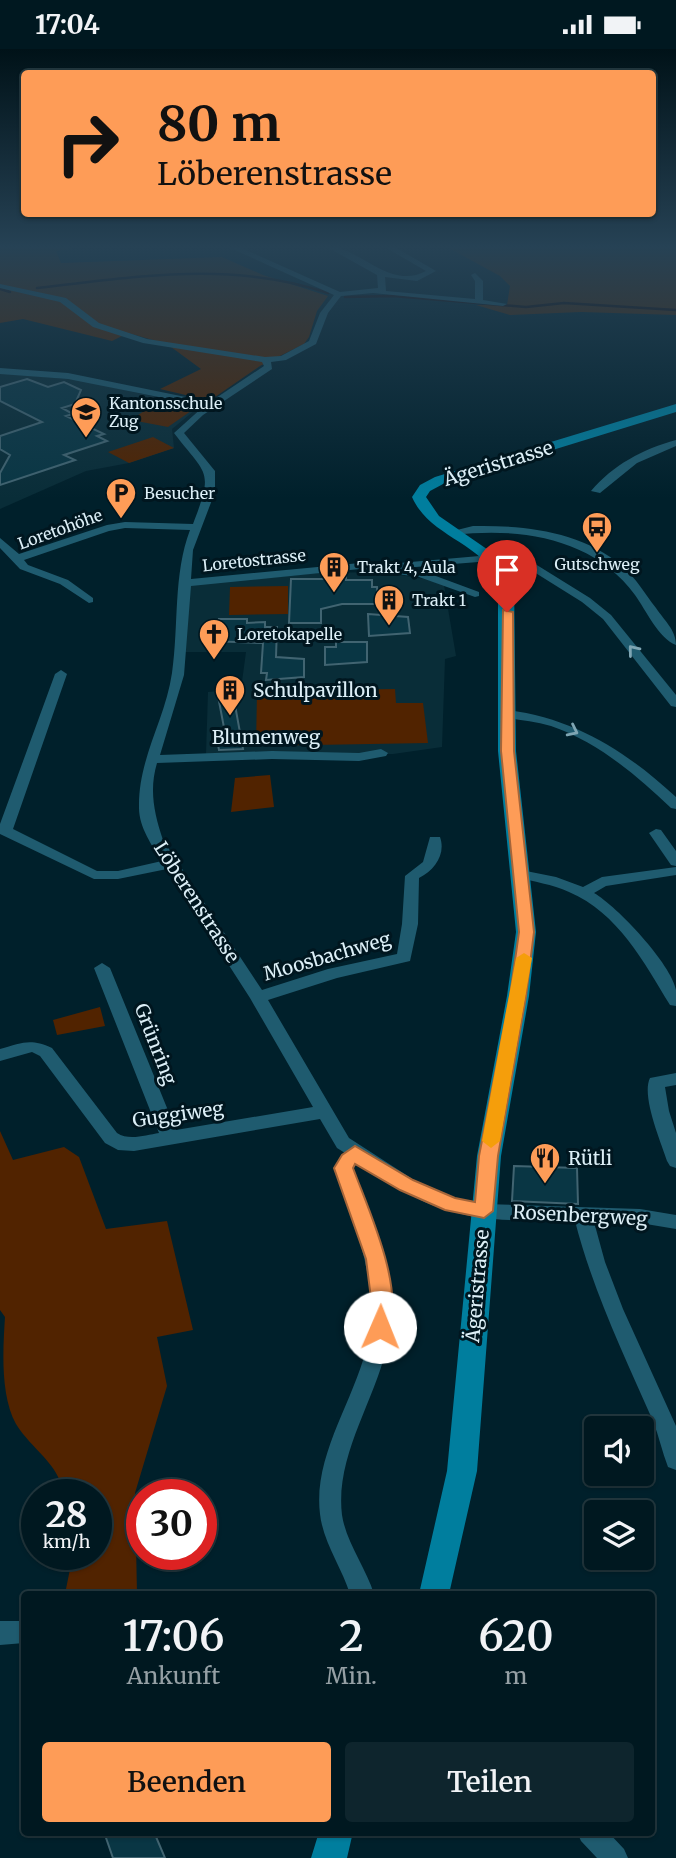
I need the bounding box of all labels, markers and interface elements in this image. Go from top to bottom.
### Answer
text: 17:04 [35,8,100,41]
text: 80 m [157,93,280,154]
icon: right [42,98,133,189]
text: Löberenstrasse [157,154,392,194]
place label: Kantonsschule Zug [109,393,222,431]
school or university icon: Kantonsschule Zug [69,395,103,439]
street label: Ägeristrasse [439,435,556,491]
parking icon: Besucher [104,476,138,520]
place label: Besucher [144,483,215,503]
street label: Loretohöhe [15,505,105,553]
bus stop icon: Gutschweg [580,510,614,554]
pin [477,540,537,612]
street label: Loretostrasse [201,545,307,575]
building icon: Trakt 4, Aula [317,550,351,594]
icon: arrive [488,551,526,589]
place label: Gutschweg [554,554,640,574]
place label: Trakt 4, Aula [357,557,456,577]
building icon: Trakt 1 [372,583,406,627]
place label: Trakt 1 [412,590,466,610]
church icon: Loretokapelle [197,617,231,661]
place label: Loretokapelle [237,624,342,644]
one-way arrow [629,645,642,658]
building icon: Schulpavillon [213,673,247,717]
place label: Schulpavillon [253,678,378,702]
one-way arrow [566,723,578,737]
street label: Blumenweg [212,725,321,749]
street label: Löberenstrasse [149,837,245,967]
street label: Moosbachweg [261,926,394,986]
street label: Grünring [130,1000,183,1088]
street label: Guggiweg [131,1096,226,1132]
restaurant icon: Rütli [528,1141,562,1185]
place label: Rütli [568,1146,612,1170]
street label: Rosenbergweg [512,1199,649,1231]
street label: Ägeristrasse [460,1228,494,1344]
position arrow [343,1290,417,1364]
map controls [584,1416,654,1570]
button: sound [584,1416,654,1486]
speed limit sign: 30 [126,1479,217,1570]
text: 28 [45,1493,88,1537]
button: layers [584,1500,654,1570]
text: km/h [43,1530,90,1553]
text: 17:06 [122,1610,224,1662]
text: 2 [339,1610,364,1662]
text: 620 [478,1610,554,1662]
text: Ankunft [127,1661,220,1690]
text: Min. [326,1661,377,1690]
text: m [504,1661,527,1690]
button: Beenden [42,1742,331,1822]
button: Teilen [345,1742,634,1822]

